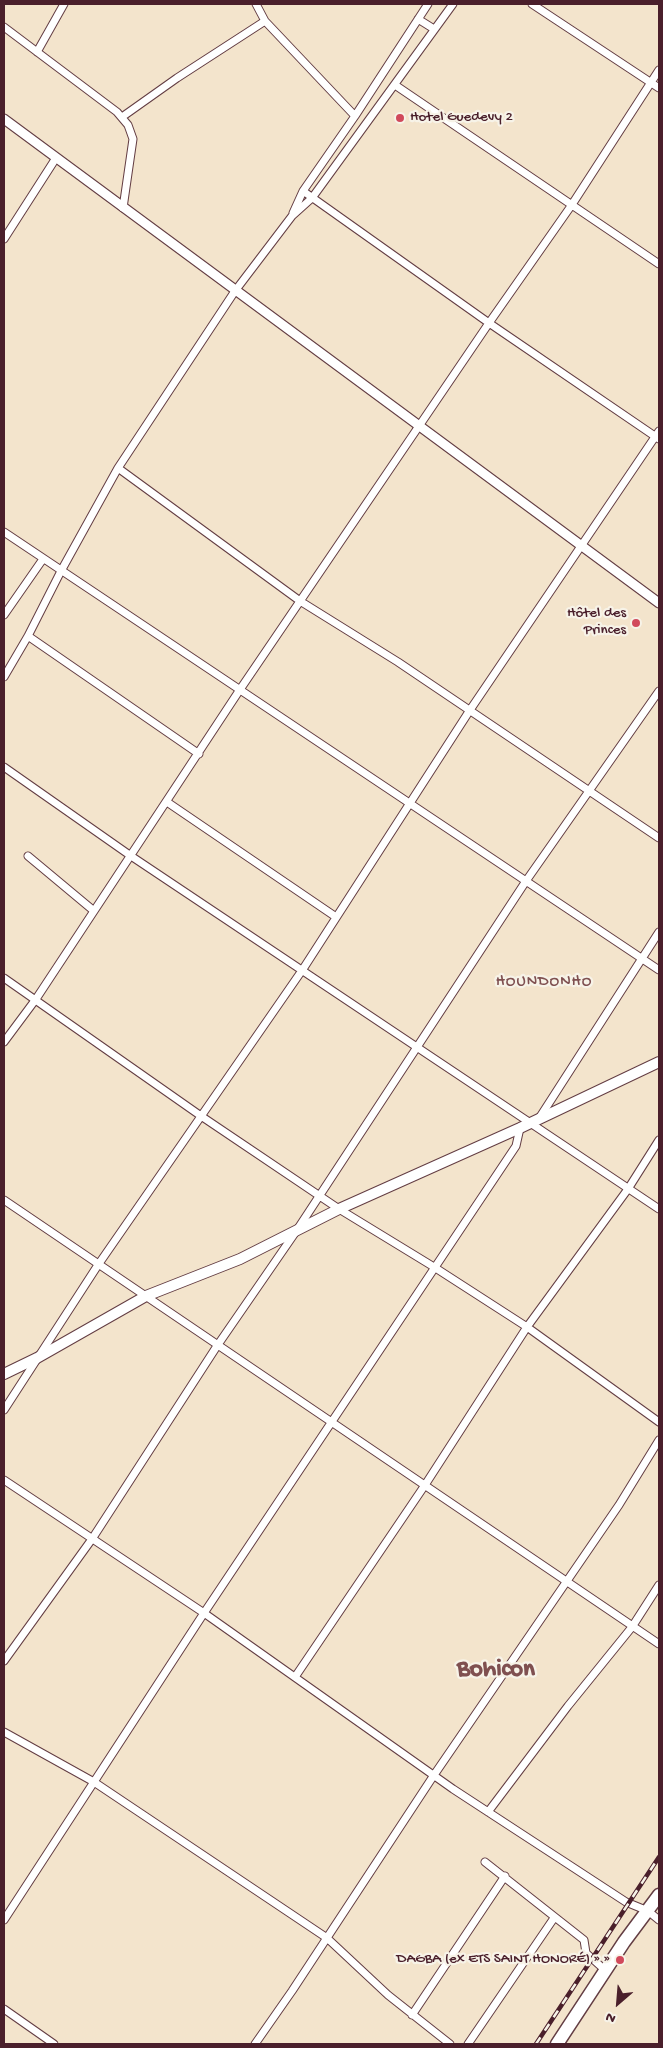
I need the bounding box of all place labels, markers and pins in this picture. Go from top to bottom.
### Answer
place label: Hotel Guedevy 2 [410,109,513,127]
marker: Hotel Guedevy 2 [394,112,406,124]
place label: Hôtel des Princes [567,605,626,640]
marker: Hôtel des Princes [630,617,642,629]
place label: DAGBA (ex ETS SAINT HONORÉ) » » [397,1951,610,1969]
marker: DAGBA (ex ETS SAINT HONORÉ) » » [614,1954,626,1966]

